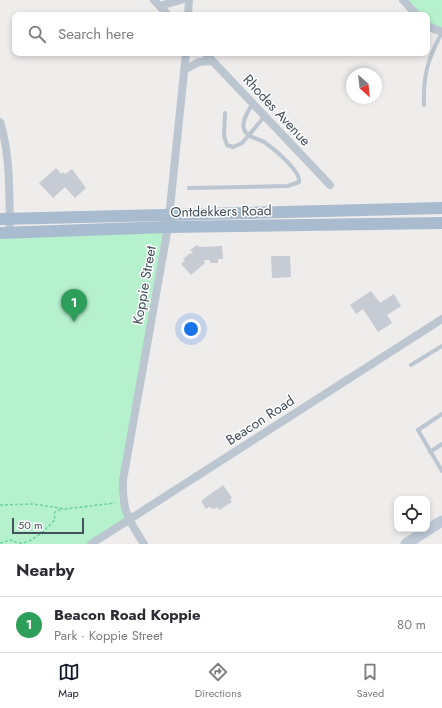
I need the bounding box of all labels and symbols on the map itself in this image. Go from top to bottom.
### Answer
north arrow [346,68,382,104]
street label: Rhodes Avenue [238,70,316,150]
street label: Ontdekkers Road [170,200,272,222]
street label: Koppie Street [127,243,161,326]
pin: 1 [61,289,87,322]
your location [181,319,201,339]
street label: Beacon Road [222,390,298,450]
scale bar [12,516,84,535]

